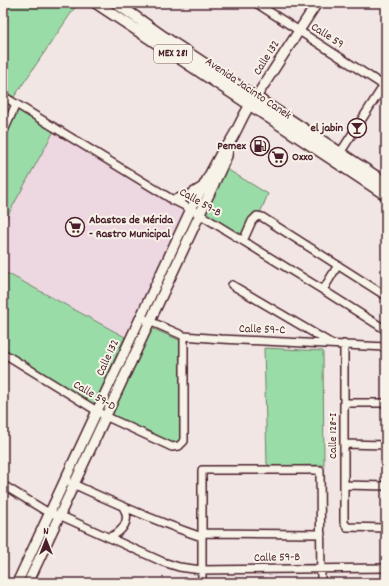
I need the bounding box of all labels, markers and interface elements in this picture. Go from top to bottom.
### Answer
street label: Calle 59 [307,19,347,53]
street label: Calle 132 [250,37,284,79]
road number: MEX 281 [154,45,192,63]
street label: Avenida Jacinto Canek [201,54,295,124]
bar icon: el jabin [346,117,368,139]
place label: el jabin [310,120,343,137]
fuel station icon: Pemex [249,135,271,157]
place label: Pemex [217,138,247,155]
supermarket icon: Oxxo [267,146,289,168]
place label: Oxxo [292,149,314,166]
street label: Calle 59-B [176,184,224,222]
place label: Abastos de Mérida - Rastro Municipal [89,212,174,243]
supermarket icon: Abastos de Mérida - Rastro Municipal [64,216,86,238]
street label: Calle 59-C [239,321,286,339]
street label: Calle 132 [92,337,124,379]
street label: Calle 59-D [70,377,118,415]
street label: Calle 128-I [325,413,342,459]
north arrow [26,520,66,560]
text: N [43,524,49,540]
street label: Calle 59-B [254,549,301,567]

